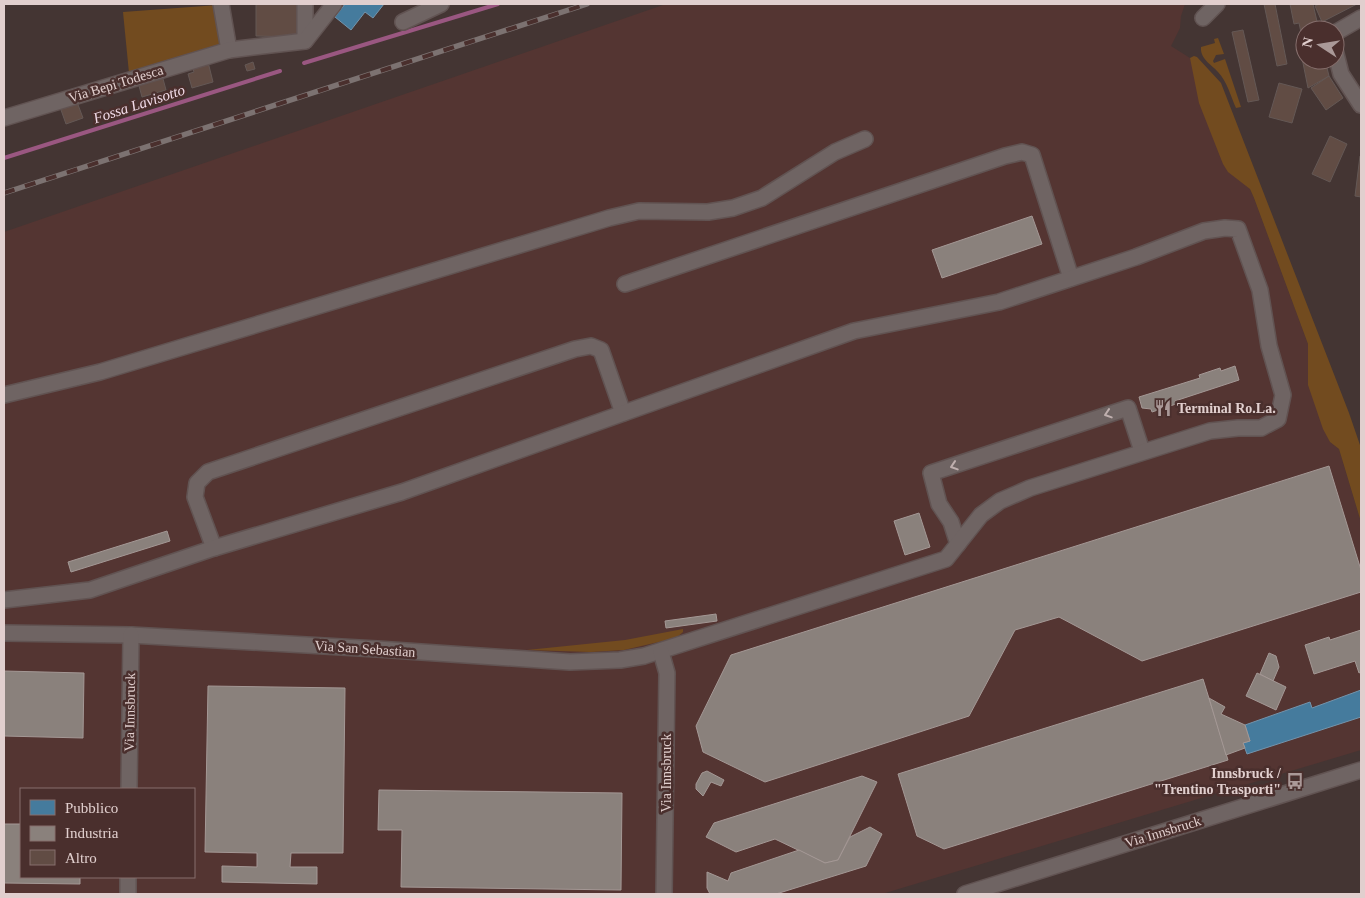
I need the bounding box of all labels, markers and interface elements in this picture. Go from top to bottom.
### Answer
north arrow [1295,20,1345,70]
text: N [1299,36,1316,49]
street label: Via Bepi Todesca [67,62,166,106]
water label: Fossa Lavisotto [90,81,187,127]
restaurant icon: Terminal Ro.La. [1153,398,1173,418]
place label: Terminal Ro.La. [1177,401,1276,416]
one-way arrow [1105,409,1113,419]
one-way arrow [951,460,959,470]
street label: Via San Sebastian [314,638,416,660]
street label: Via Innsbruck [122,672,138,752]
street label: Via Innsbruck [659,734,674,812]
place label: Innsbruck / "Trentino Trasporti" [1154,766,1282,797]
bus stop icon: Innsbruck / "Trentino Trasporti" [1285,771,1305,791]
legend [20,788,195,878]
text: Pubblico [65,800,118,816]
street label: Via Innsbruck [1123,813,1203,851]
text: Industria [65,825,119,841]
text: Altro [65,850,97,866]

